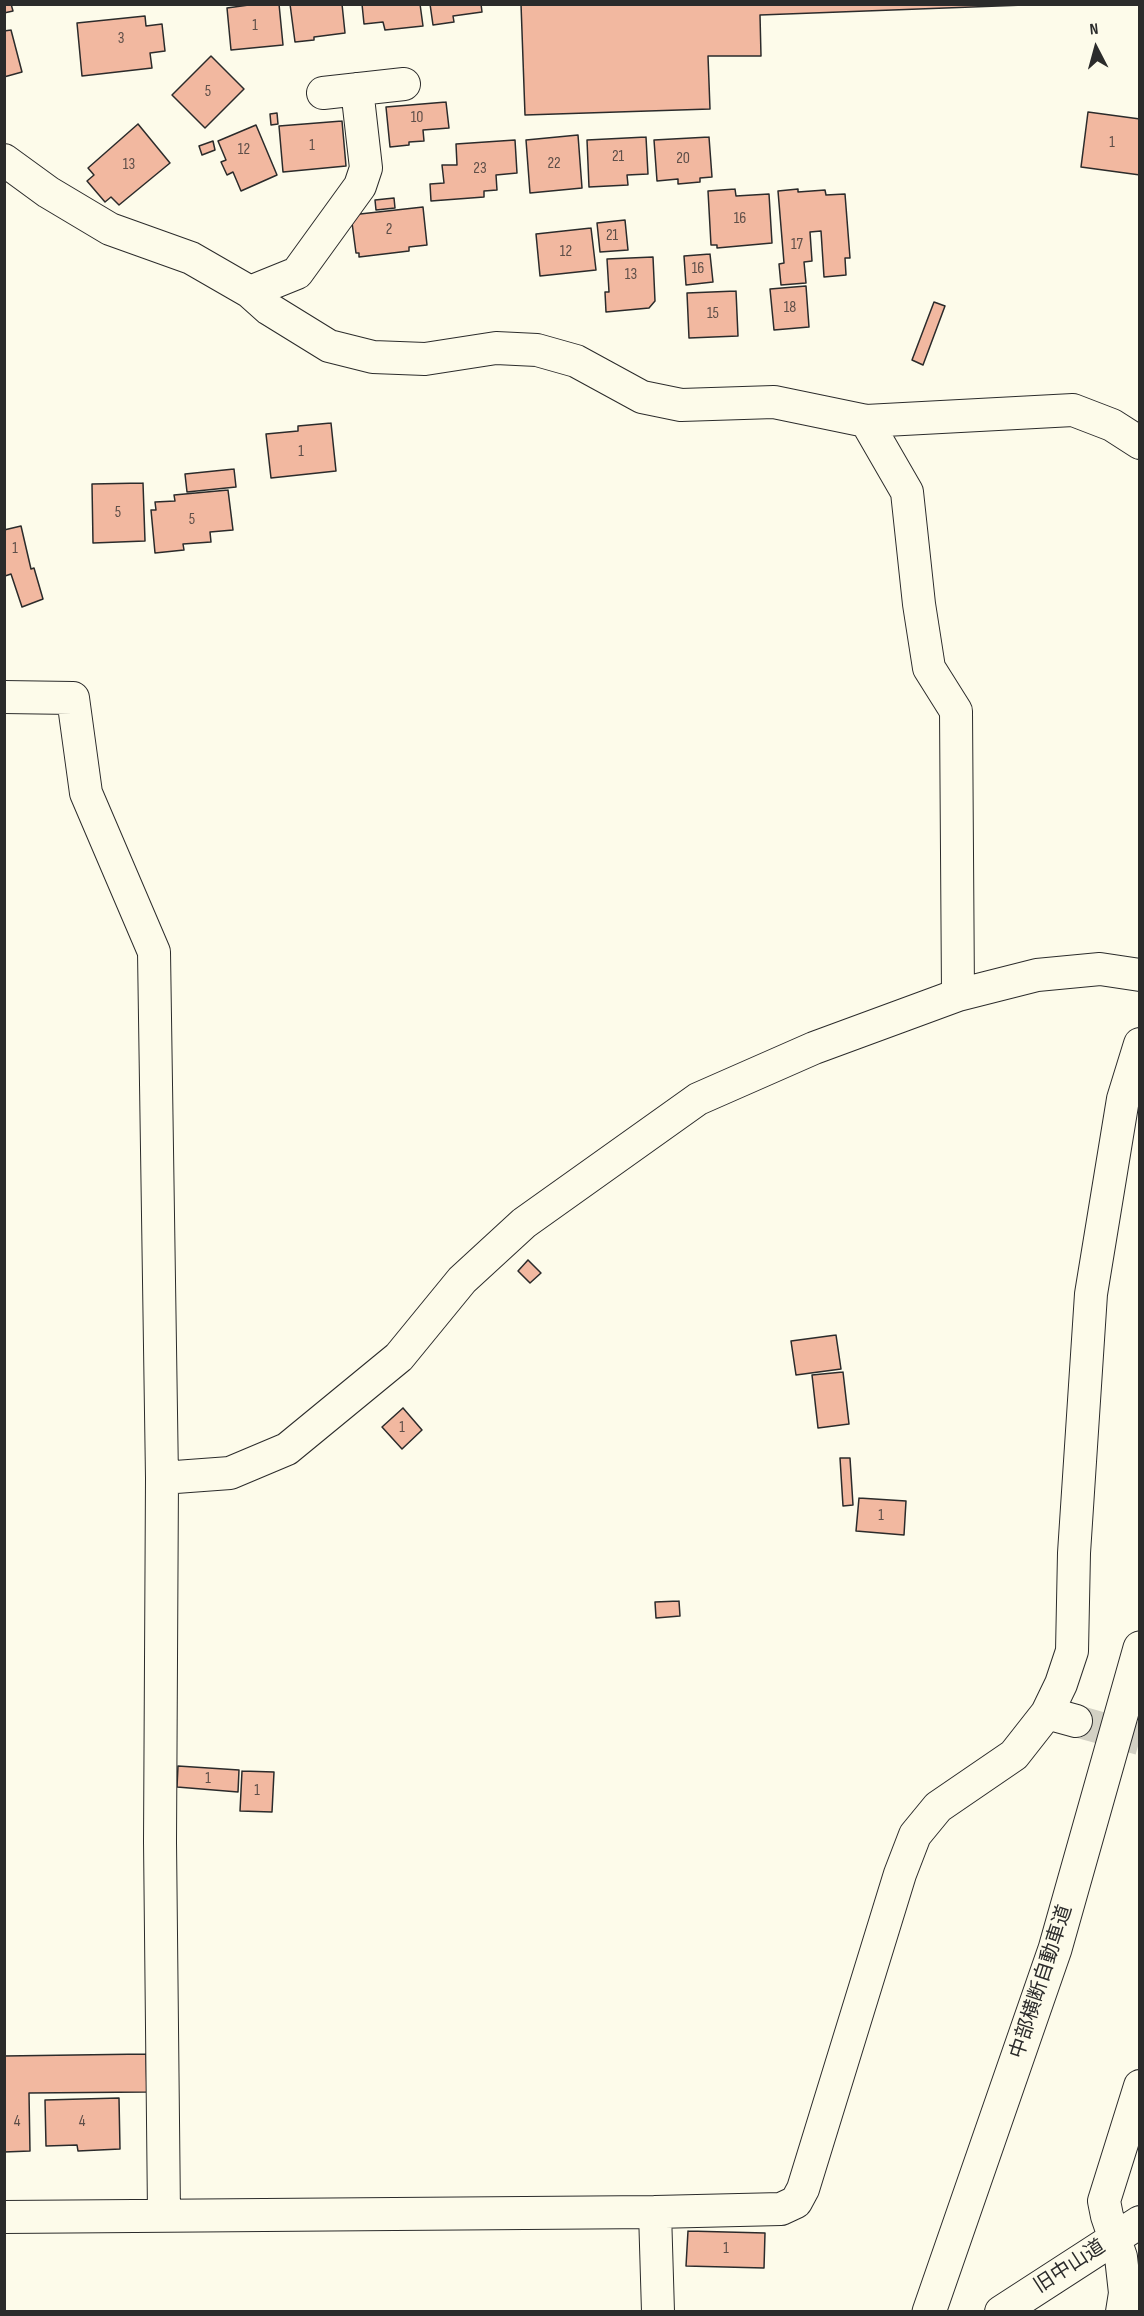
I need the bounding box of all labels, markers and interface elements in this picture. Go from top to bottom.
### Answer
house number: 1 [252,16,258,36]
north arrow [1066,18,1126,78]
text: N [1089,20,1099,39]
house number: 3 [118,29,124,49]
house number: 5 [205,82,211,102]
house number: 10 [411,108,423,128]
house number: 1 [1109,133,1115,153]
house number: 1 [309,136,315,156]
house number: 12 [238,140,250,160]
house number: 21 [612,147,624,167]
house number: 20 [676,149,690,169]
house number: 22 [547,154,561,174]
house number: 13 [123,155,135,175]
house number: 23 [473,159,487,179]
house number: 16 [734,209,746,229]
house number: 2 [386,220,392,240]
house number: 21 [606,226,618,246]
house number: 17 [791,235,803,255]
house number: 12 [560,242,572,262]
house number: 16 [692,259,704,279]
house number: 13 [625,265,637,285]
house number: 18 [784,298,796,318]
house number: 15 [707,304,719,324]
house number: 1 [298,442,304,462]
house number: 5 [115,503,121,523]
house number: 5 [189,510,195,530]
house number: 1 [12,539,18,559]
house number: 1 [399,1418,405,1438]
house number: 1 [878,1506,884,1526]
house number: 1 [205,1769,211,1789]
house number: 1 [254,1781,260,1801]
street label: 中部横断自動車道 [1006,1902,1078,2062]
house number: 4 [14,2112,20,2132]
house number: 4 [79,2112,85,2132]
street label: 旧中山道 [1030,2235,1110,2299]
house number: 1 [723,2239,729,2259]

